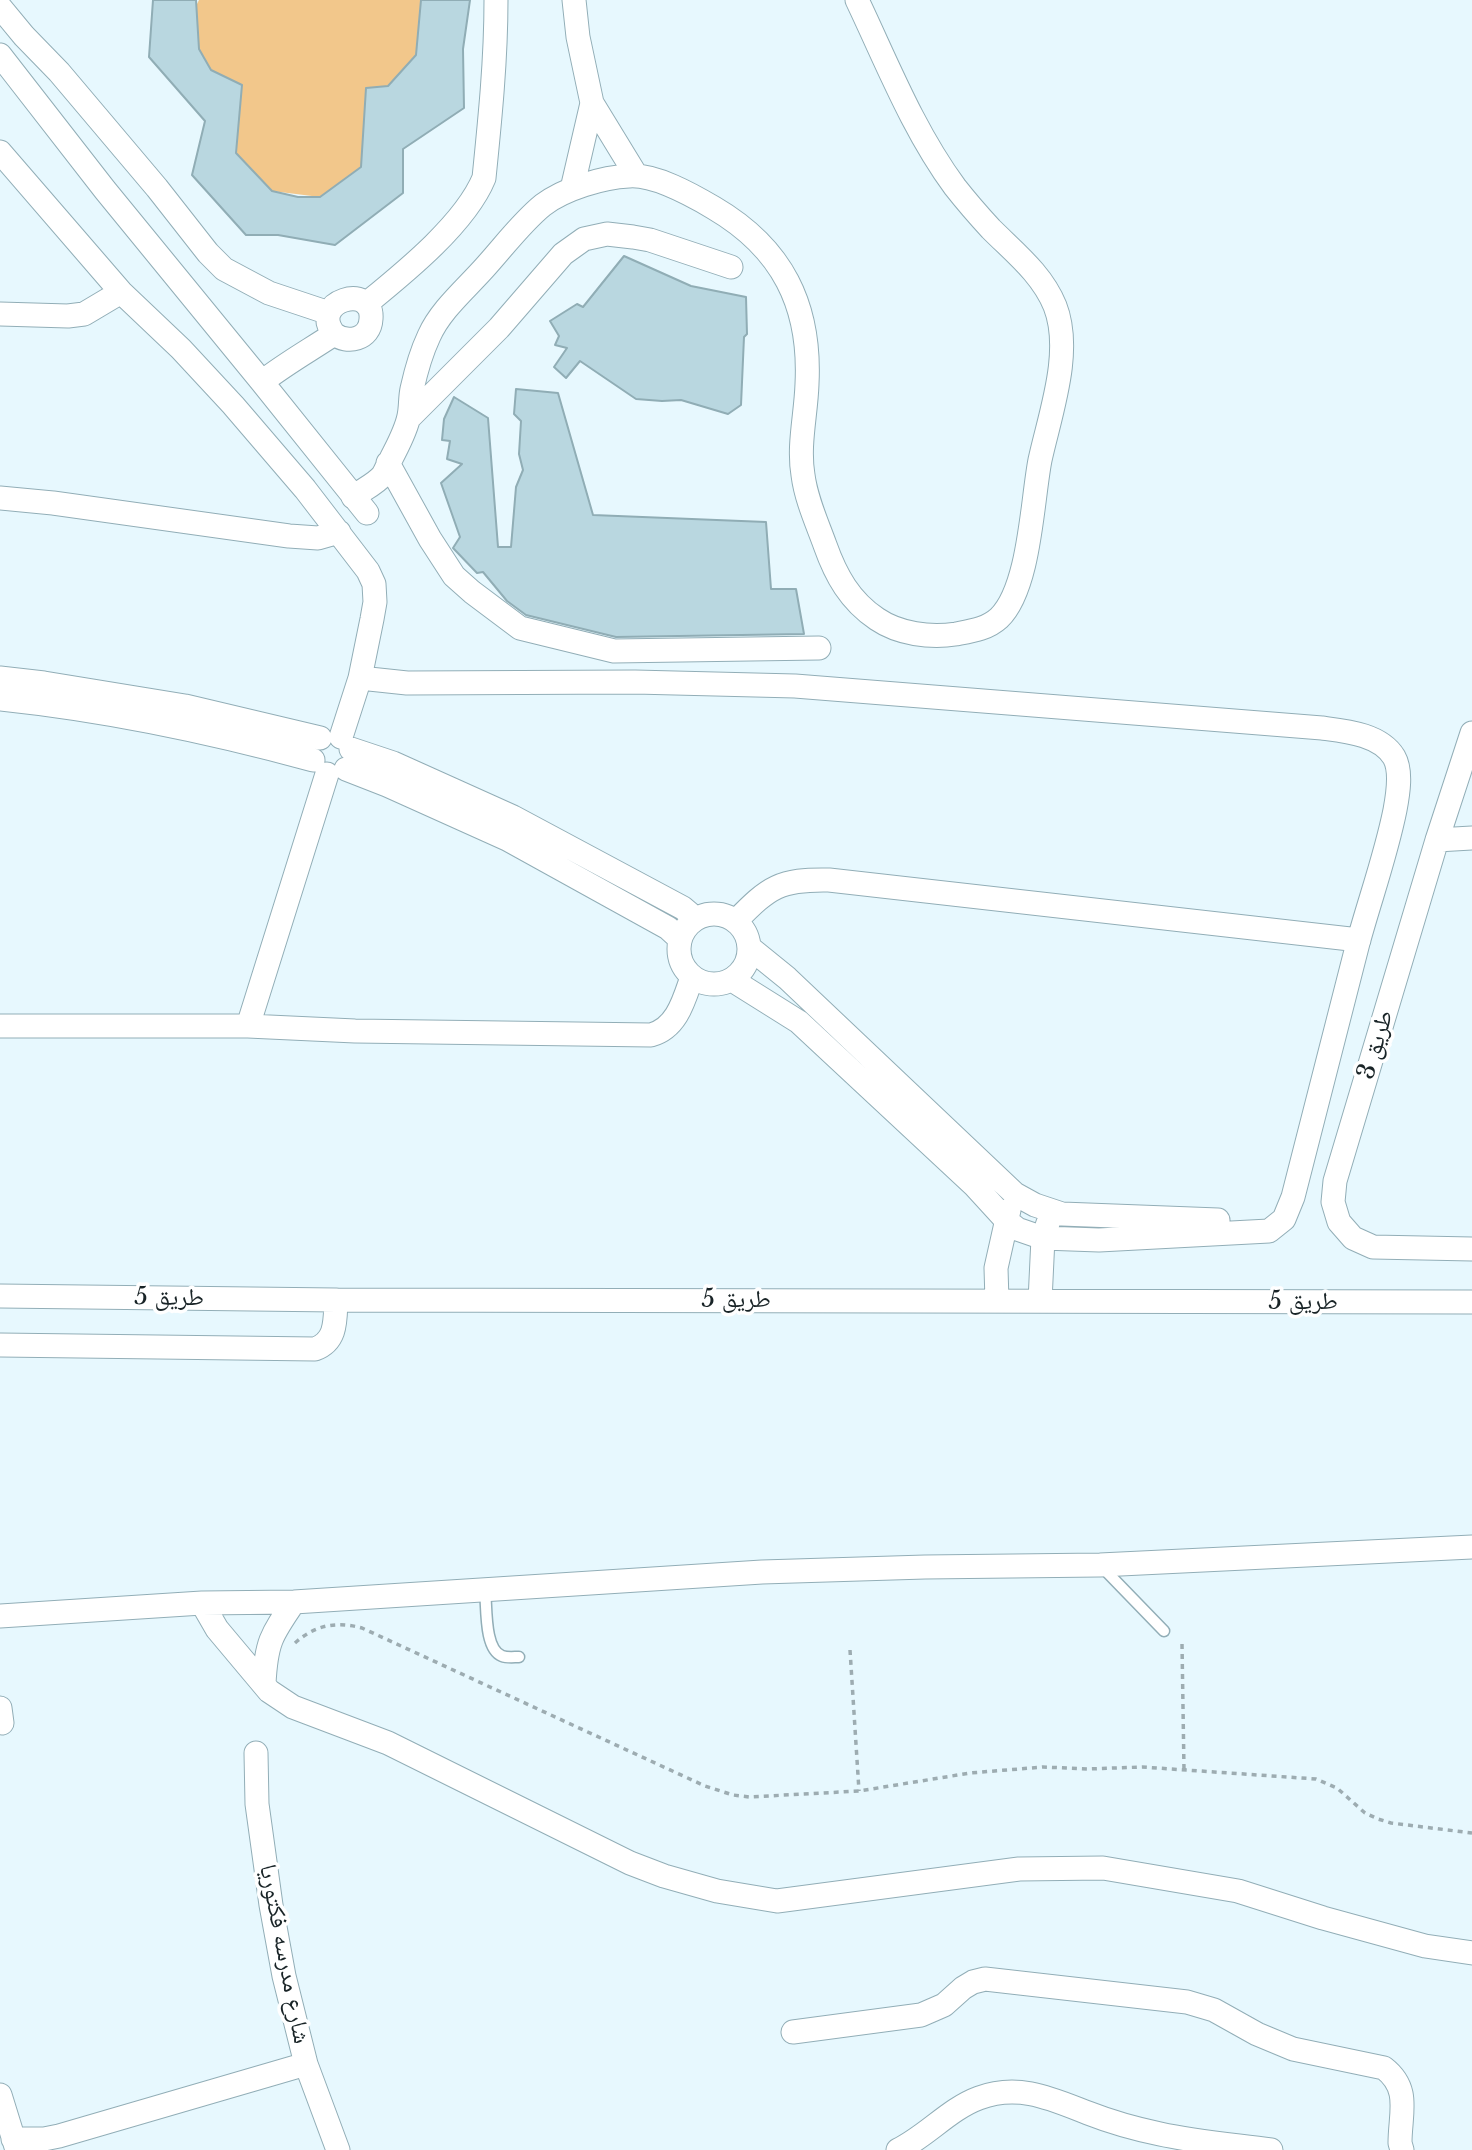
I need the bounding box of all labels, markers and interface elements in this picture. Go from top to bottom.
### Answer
street label: طريق 3 [1352,1007,1400,1083]
street label: طريق 5 [134,1283,204,1313]
street label: طريق 5 [701,1286,771,1314]
street label: طريق 5 [1268,1288,1338,1316]
street label: شارع مدرسه فكتوريا [252,1862,316,2046]

